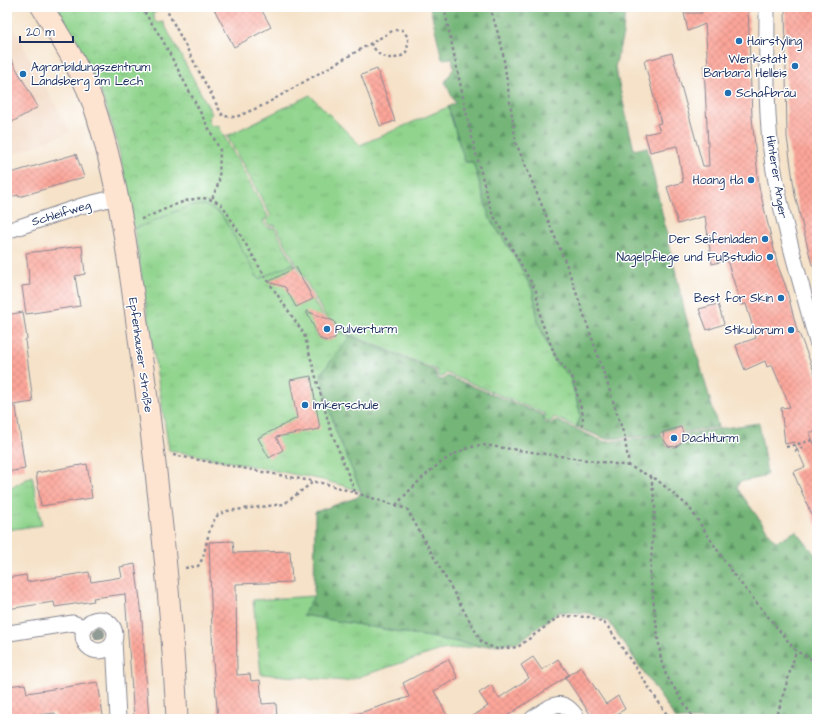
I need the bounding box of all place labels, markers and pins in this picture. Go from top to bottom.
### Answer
place label: Hairstyling [747,33,802,51]
marker: Hairstyling [734,36,744,46]
place label: Werkstatt Barbara Helleis [704,51,787,82]
place label: Agrarbildungszentrum Landsberg am Lech [31,59,151,91]
marker: Werkstatt Barbara Helleis [790,61,800,71]
marker: Agrarbildungszentrum Landsberg am Lech [18,69,28,79]
place label: Schafbräu [736,85,796,102]
marker: Schafbräu [723,88,733,98]
place label: Hoang Ha [693,172,743,190]
marker: Hoang Ha [746,175,756,185]
place label: Der Seifenladen [669,231,757,248]
marker: Der Seifenladen [760,234,770,244]
place label: Nagelpflege und Fußstudio [616,249,762,267]
marker: Nagelpflege und Fußstudio [765,252,775,262]
place label: Best for Skin [694,290,773,307]
marker: Best for Skin [776,293,786,303]
place label: Pulverturm [335,321,398,338]
place label: Stikulorum [724,322,784,339]
marker: Pulverturm [322,324,332,334]
marker: Stikulorum [786,325,796,335]
place label: Imkerschule [313,397,379,414]
marker: Imkerschule [300,400,310,410]
place label: Dachlturm [682,430,739,447]
marker: Dachlturm [669,433,679,443]

